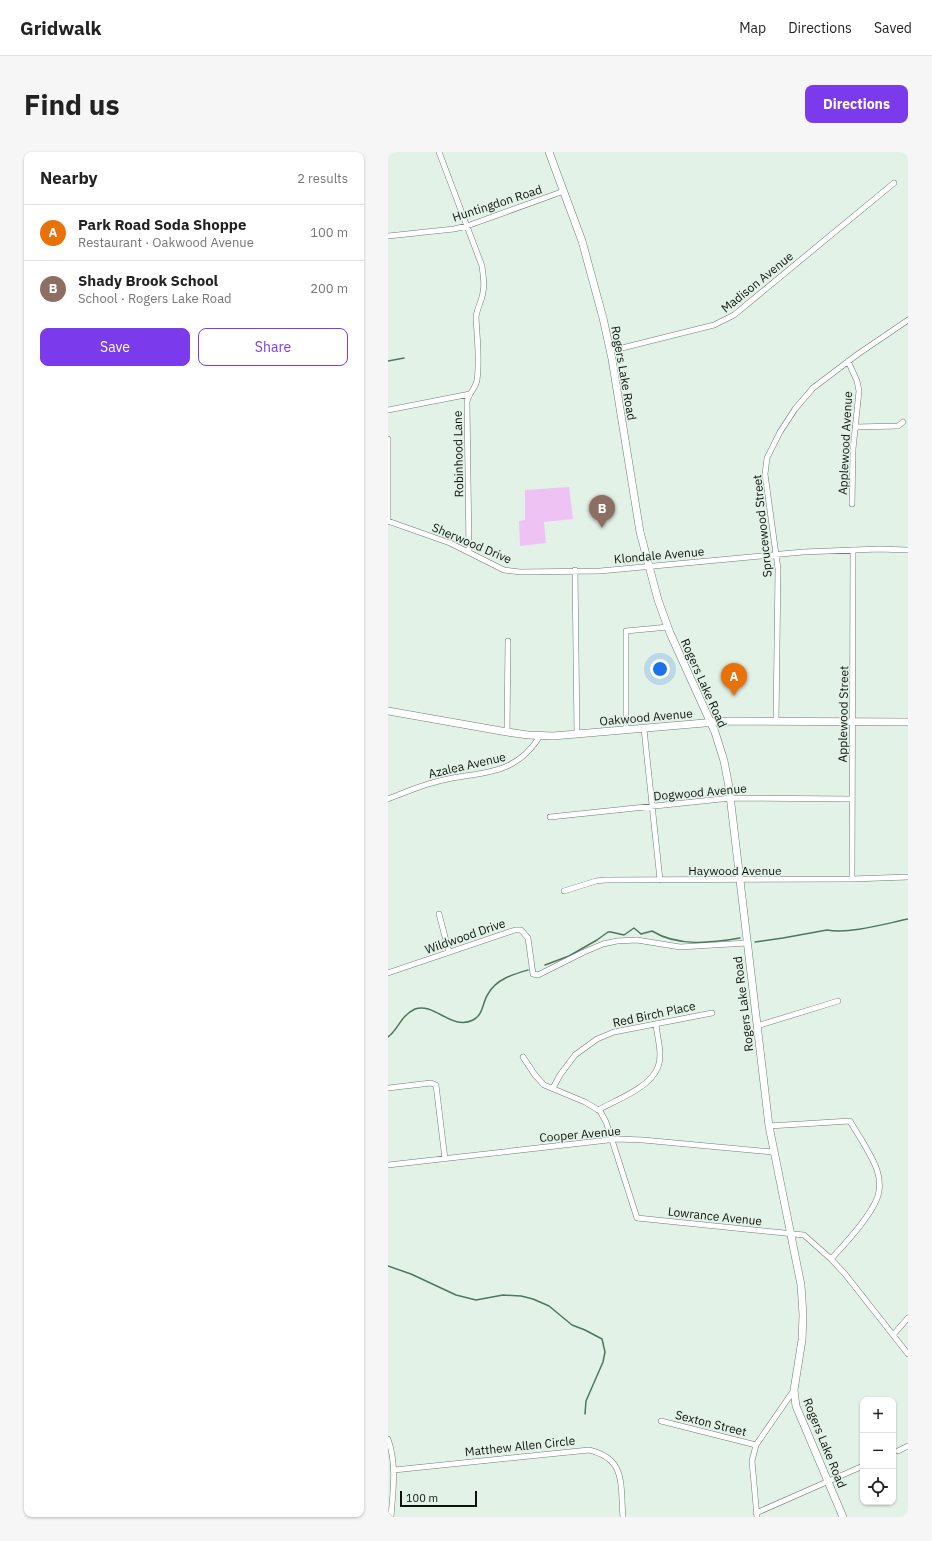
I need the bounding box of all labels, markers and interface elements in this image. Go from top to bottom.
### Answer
text: Gridwalk [20,16,102,40]
text: Map [739,19,766,37]
text: Directions [788,19,852,37]
text: Saved [874,19,912,37]
button: Directions [805,85,908,123]
text: Find us [24,86,120,123]
text: Nearby [40,167,98,189]
text: 2 results [297,170,348,187]
street label: Huntingdon Road [450,181,544,225]
text: Park Road Soda Shoppe [78,215,246,234]
text: A [49,224,57,241]
text: 100 m [310,224,348,241]
text: Restaurant · Oakwood Avenue [78,234,254,251]
street label: Madison Avenue [718,248,796,316]
text: Shady Brook School [78,271,218,290]
text: B [49,280,57,297]
text: 200 m [310,280,348,297]
text: School · Rogers Lake Road [78,290,232,307]
street label: Rogers Lake Road [608,325,640,421]
button: Save [40,328,190,366]
button: Share [198,328,348,366]
street label: Applewood Avenue [835,390,855,495]
street label: Robinhood Lane [450,410,466,498]
street label: Sprucewood Street [749,474,775,578]
pin: B [589,495,615,528]
street label: Sherwood Drive [430,519,514,567]
street label: Klondale Avenue [613,544,705,566]
street label: Rogers Lake Road [678,636,730,730]
your location [650,659,670,679]
pin: A [721,663,747,696]
street label: Applewood Street [835,666,851,762]
street label: Oakwood Avenue [599,705,694,729]
street label: Azalea Avenue [427,749,508,781]
street label: Dogwood Avenue [653,780,748,804]
street label: Haywood Avenue [688,863,782,878]
street label: Wildwood Drive [423,915,508,957]
street label: Rogers Lake Road [730,956,756,1052]
street label: Red Birch Place [611,998,697,1030]
street label: Cooper Avenue [539,1123,622,1145]
street label: Lowrance Avenue [667,1204,763,1228]
street label: Rogers Lake Road [800,1396,850,1490]
map controls [860,1397,896,1505]
button: + [860,1397,896,1433]
street label: Sexton Street [674,1407,748,1439]
street label: Matthew Allen Circle [464,1433,576,1459]
button: − [860,1433,896,1469]
button: locate [860,1469,896,1505]
scale bar [400,1489,477,1508]
text: 100 m [406,1491,438,1505]

